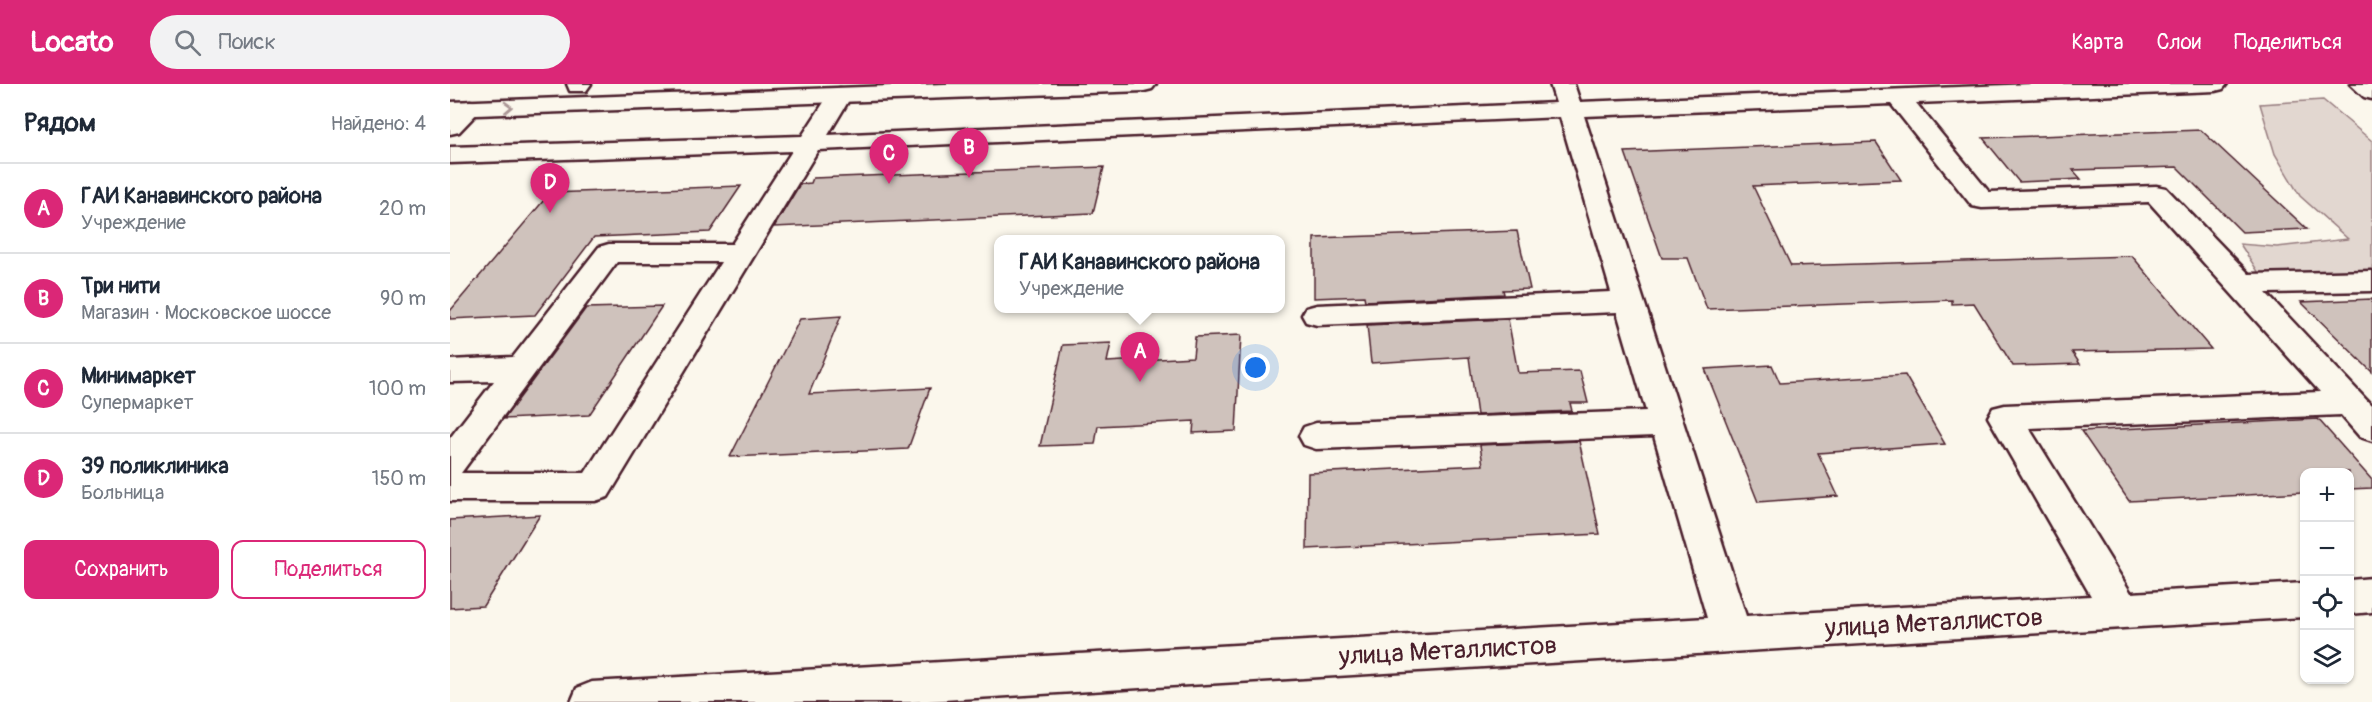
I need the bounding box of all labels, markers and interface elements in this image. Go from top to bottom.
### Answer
search box [150,15,570,69]
text: Locato [30,25,114,60]
icon: search [171,26,204,59]
text: Поиск [219,28,276,56]
text: Карта [2071,29,2123,56]
text: Слои [2156,29,2201,56]
text: Поделиться [2234,29,2342,56]
one-way arrow [504,100,513,113]
text: Рядом [24,107,96,139]
text: Найдено: 4 [331,111,426,136]
pin: B [950,128,988,178]
pin: C [870,135,908,184]
pin: D [530,164,570,213]
text: ГАИ Канавинского района [81,182,322,210]
text: A [37,196,50,221]
text: 20 m [379,196,426,221]
text: Учреждение [81,210,186,235]
popup [994,235,1285,313]
text: ГАИ Канавинского района [1019,248,1260,276]
text: Три нити [81,272,160,300]
text: Учреждение [1019,276,1124,301]
text: B [38,286,49,311]
text: 90 m [380,286,426,311]
text: Магазин · Московское шоссе [81,300,331,325]
pin: A [1120,332,1160,382]
your location [1241,353,1270,382]
text: Минимаркет [81,362,196,390]
text: C [37,376,50,401]
text: 100 m [369,376,426,401]
text: Супермаркет [81,390,193,415]
text: 39 поликлиника [81,452,229,480]
text: D [37,466,50,491]
text: 150 m [372,466,426,491]
map controls [2300,468,2354,684]
button: + [2300,468,2354,522]
text: Больница [81,480,164,505]
button: − [2300,522,2354,576]
button: Сохранить [24,540,219,599]
button: Поделиться [231,540,426,599]
button: locate [2300,576,2354,630]
street label: улица Металлистов [1823,601,2044,645]
street label: улица Металлистов [1337,629,1558,673]
button: layers [2300,630,2354,684]

